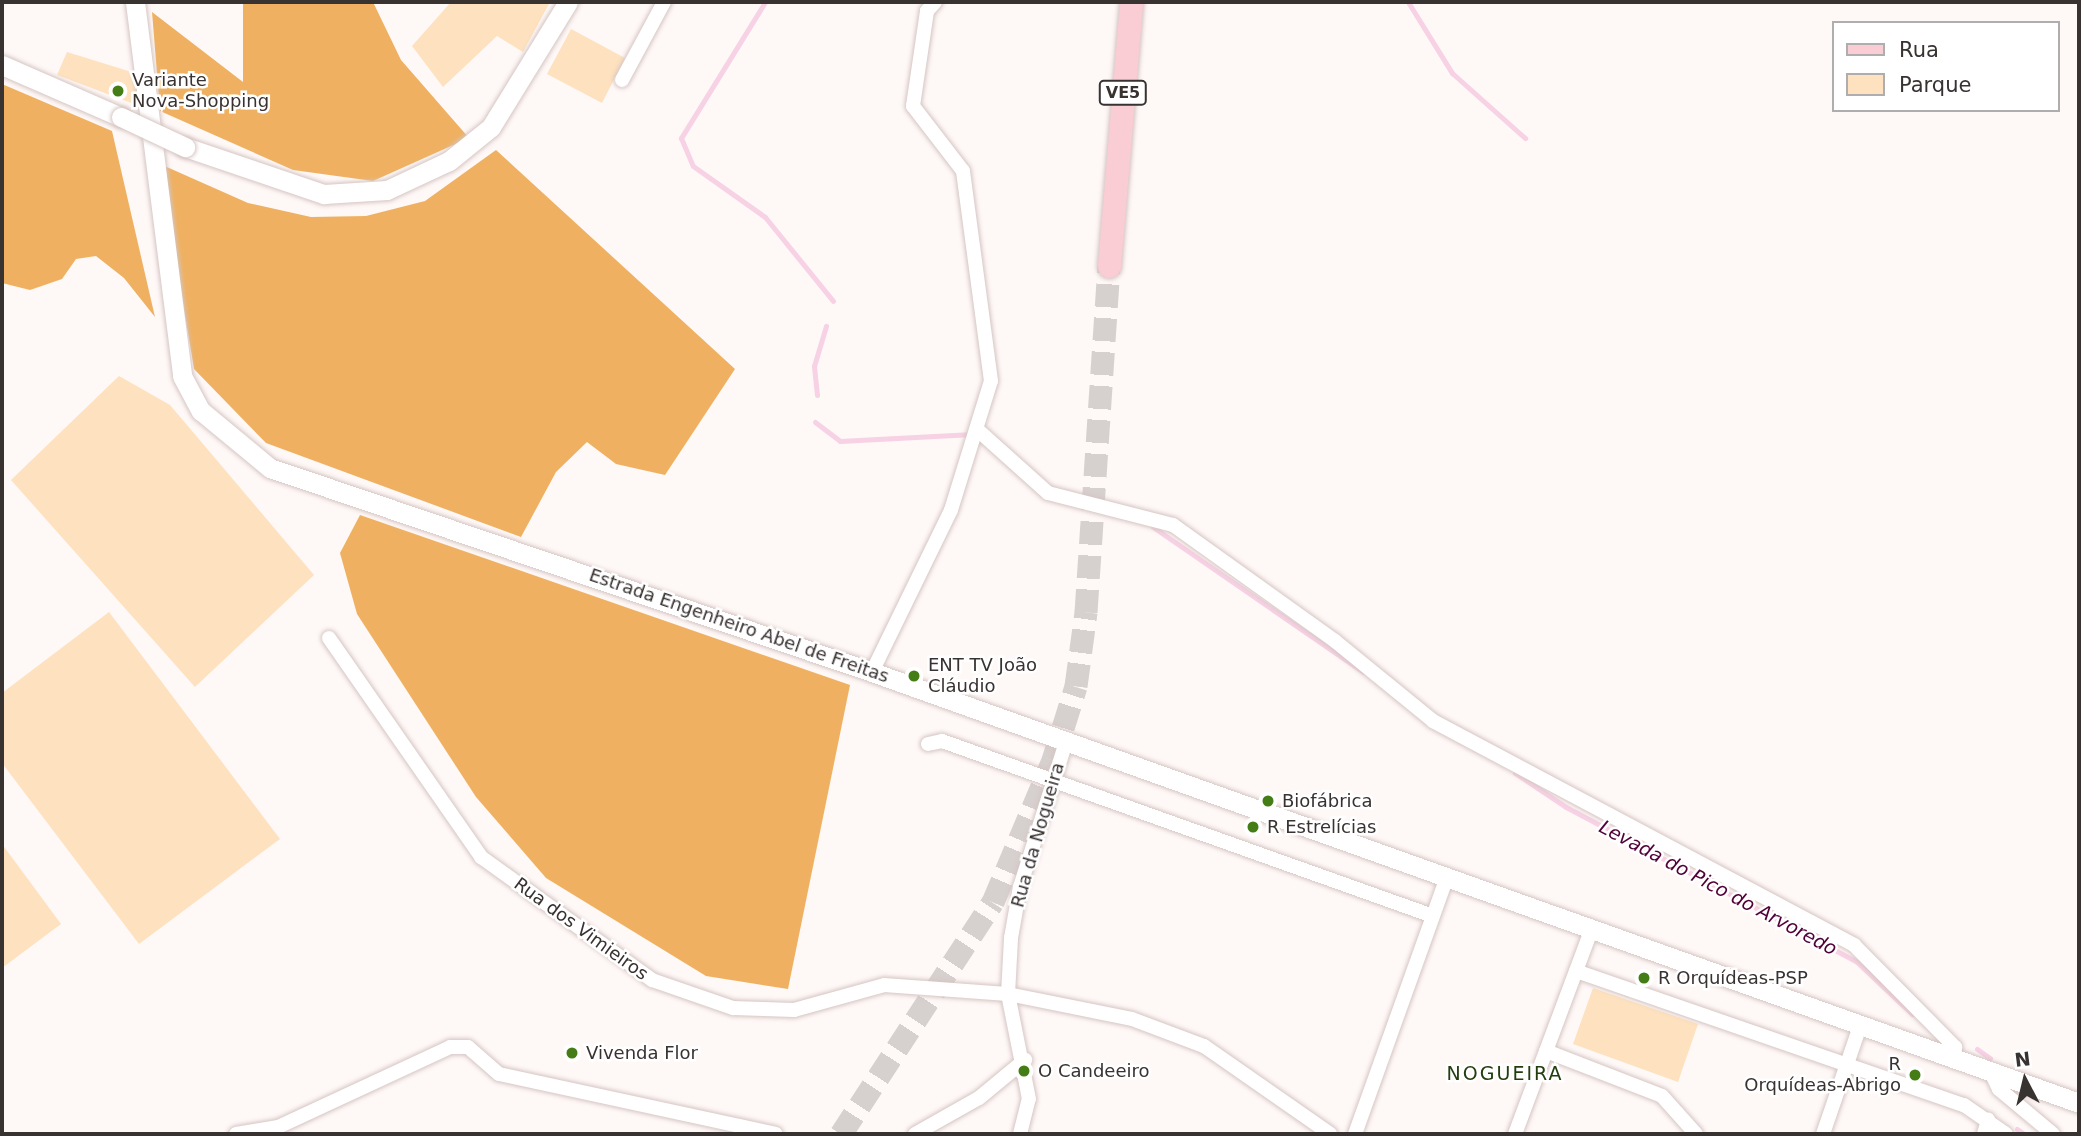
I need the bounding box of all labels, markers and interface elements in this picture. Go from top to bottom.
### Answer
legend [1832,21,2060,112]
text: Rua [1899,38,1939,62]
place label: Variante Nova-Shopping [132,70,269,112]
text: Parque [1899,73,1971,97]
road number: VE5 [1098,80,1148,106]
marker: Variante Nova-Shopping [110,83,126,99]
street label: Estrada Engenheiro Abel de Freitas [586,564,892,688]
place label: ENT TV João Cláudio [928,655,1037,698]
marker: ENT TV João Cláudio [906,668,922,684]
street label: Rua da Nogueira [1007,760,1069,910]
place label: Biofábrica [1282,790,1372,812]
marker: Biofábrica [1260,793,1276,809]
water label: Levada do Pico do Arvoredo [1595,815,1841,961]
place label: R Estrelícias [1267,816,1376,838]
marker: R Estrelícias [1245,819,1261,835]
street label: Rua dos Vimieiros [510,873,652,985]
place label: R Orquídeas-PSP [1658,967,1808,989]
marker: R Orquídeas-PSP [1636,970,1652,986]
place label: Vivenda Flor [586,1042,698,1064]
marker: Vivenda Flor [564,1045,580,1061]
north arrow [1990,1045,2060,1115]
text: N [2013,1047,2032,1071]
place label: R Orquídeas-Abrigo [1744,1054,1901,1096]
place label: O Candeeiro [1038,1060,1149,1082]
marker: O Candeeiro [1016,1063,1032,1079]
district label: NOGUEIRA [1448,1063,1562,1085]
marker: R Orquídeas-Abrigo [1907,1067,1923,1083]

